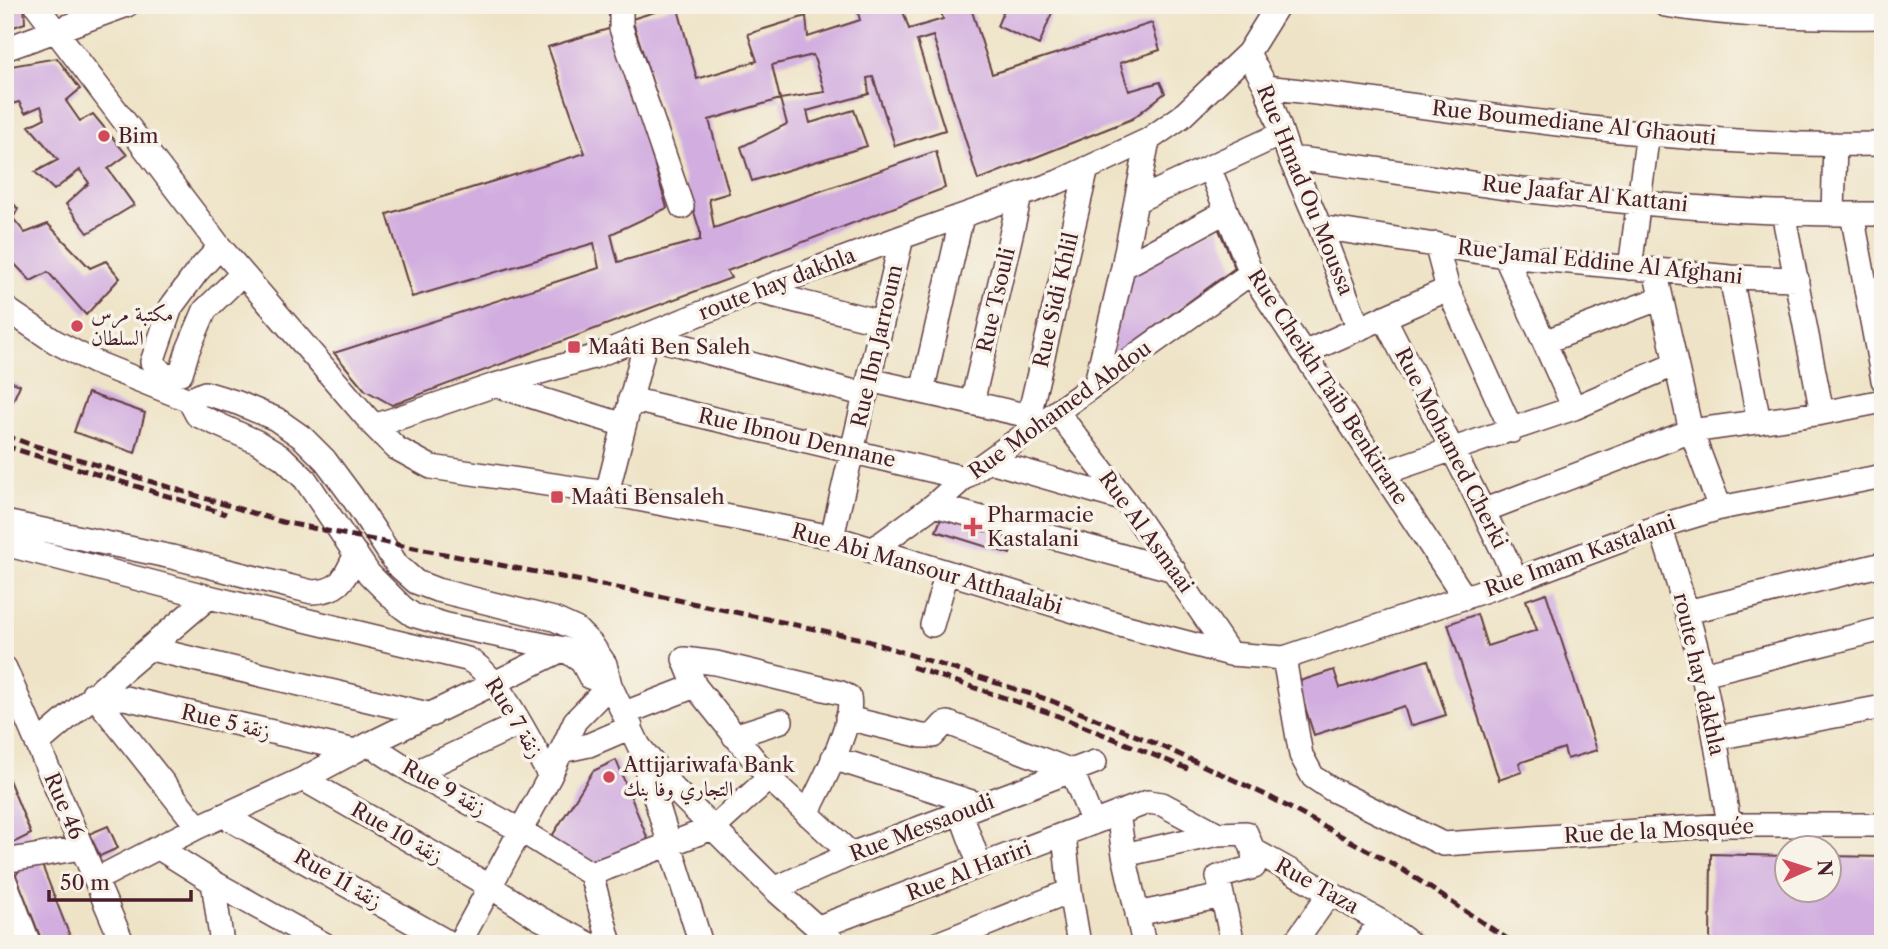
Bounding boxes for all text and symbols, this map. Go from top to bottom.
street label: Rue Hmad Ou Moussa [1252,81,1359,299]
street label: Rue Boumediane Al Ghaouti [1431,95,1717,150]
place label: Bim [118,123,159,148]
marker: Bim [96,128,112,144]
street label: Rue Jaafar Al Kattani [1481,170,1689,217]
street label: Rue Sidi Khlil [1028,230,1083,370]
street label: Rue Jamal Eddine Al Afghani [1456,234,1744,289]
street label: route hay dakhla [695,242,860,325]
street label: Rue Tsouli [971,245,1020,355]
street label: Rue Ibn Jarroum [846,262,907,430]
street label: Rue Cheikh Taib Benkirane [1243,264,1414,509]
place label: مكتبة مرس السلطان [91,301,173,350]
marker: مكتبة مرس السلطان [69,318,85,334]
place label: Maâti Ben Saleh [588,334,750,359]
street label: Rue Mohamed Abdou [964,335,1156,484]
marker: Maâti Ben Saleh [566,339,582,355]
street label: Rue Mohamed Cherki [1390,343,1513,552]
street label: Rue Ibnou Dennane [696,403,898,472]
street label: Rue Al Asmaai [1094,466,1199,597]
place label: Maâti Bensaleh [571,484,725,509]
marker: Maâti Bensaleh [549,489,565,505]
place label: Pharmacie Kastalani [987,502,1094,551]
street label: Rue Imam Kastalani [1481,509,1679,602]
street label: Rue Abi Mansour Atthaalabi [789,518,1065,619]
marker: Pharmacie Kastalani [965,519,981,535]
street label: route hay dakhla [1669,590,1731,758]
street label: Rue 7 زنقة [480,673,549,762]
street label: Rue 5 زنقة [179,699,273,744]
place label: Attijariwafa Bank التجاري وفا بنك [622,752,795,805]
street label: Rue 9 زنقة [398,754,490,821]
street label: Rue 46 [39,769,90,843]
marker: Attijariwafa Bank التجاري وفا بنك [601,769,617,785]
street label: Rue Messaoudi [846,789,997,867]
street label: Rue 10 زنقة [347,796,448,869]
street label: Rue de la Mosquée [1563,813,1755,848]
north arrow [1772,834,1842,904]
street label: Rue Al Hariri [903,835,1035,906]
street label: Rue 11 زنقة [290,843,387,914]
street label: Rue Taza [1271,852,1364,919]
scale bar [49,858,191,902]
text: N [1813,859,1836,877]
text: 50 m [60,870,110,895]

